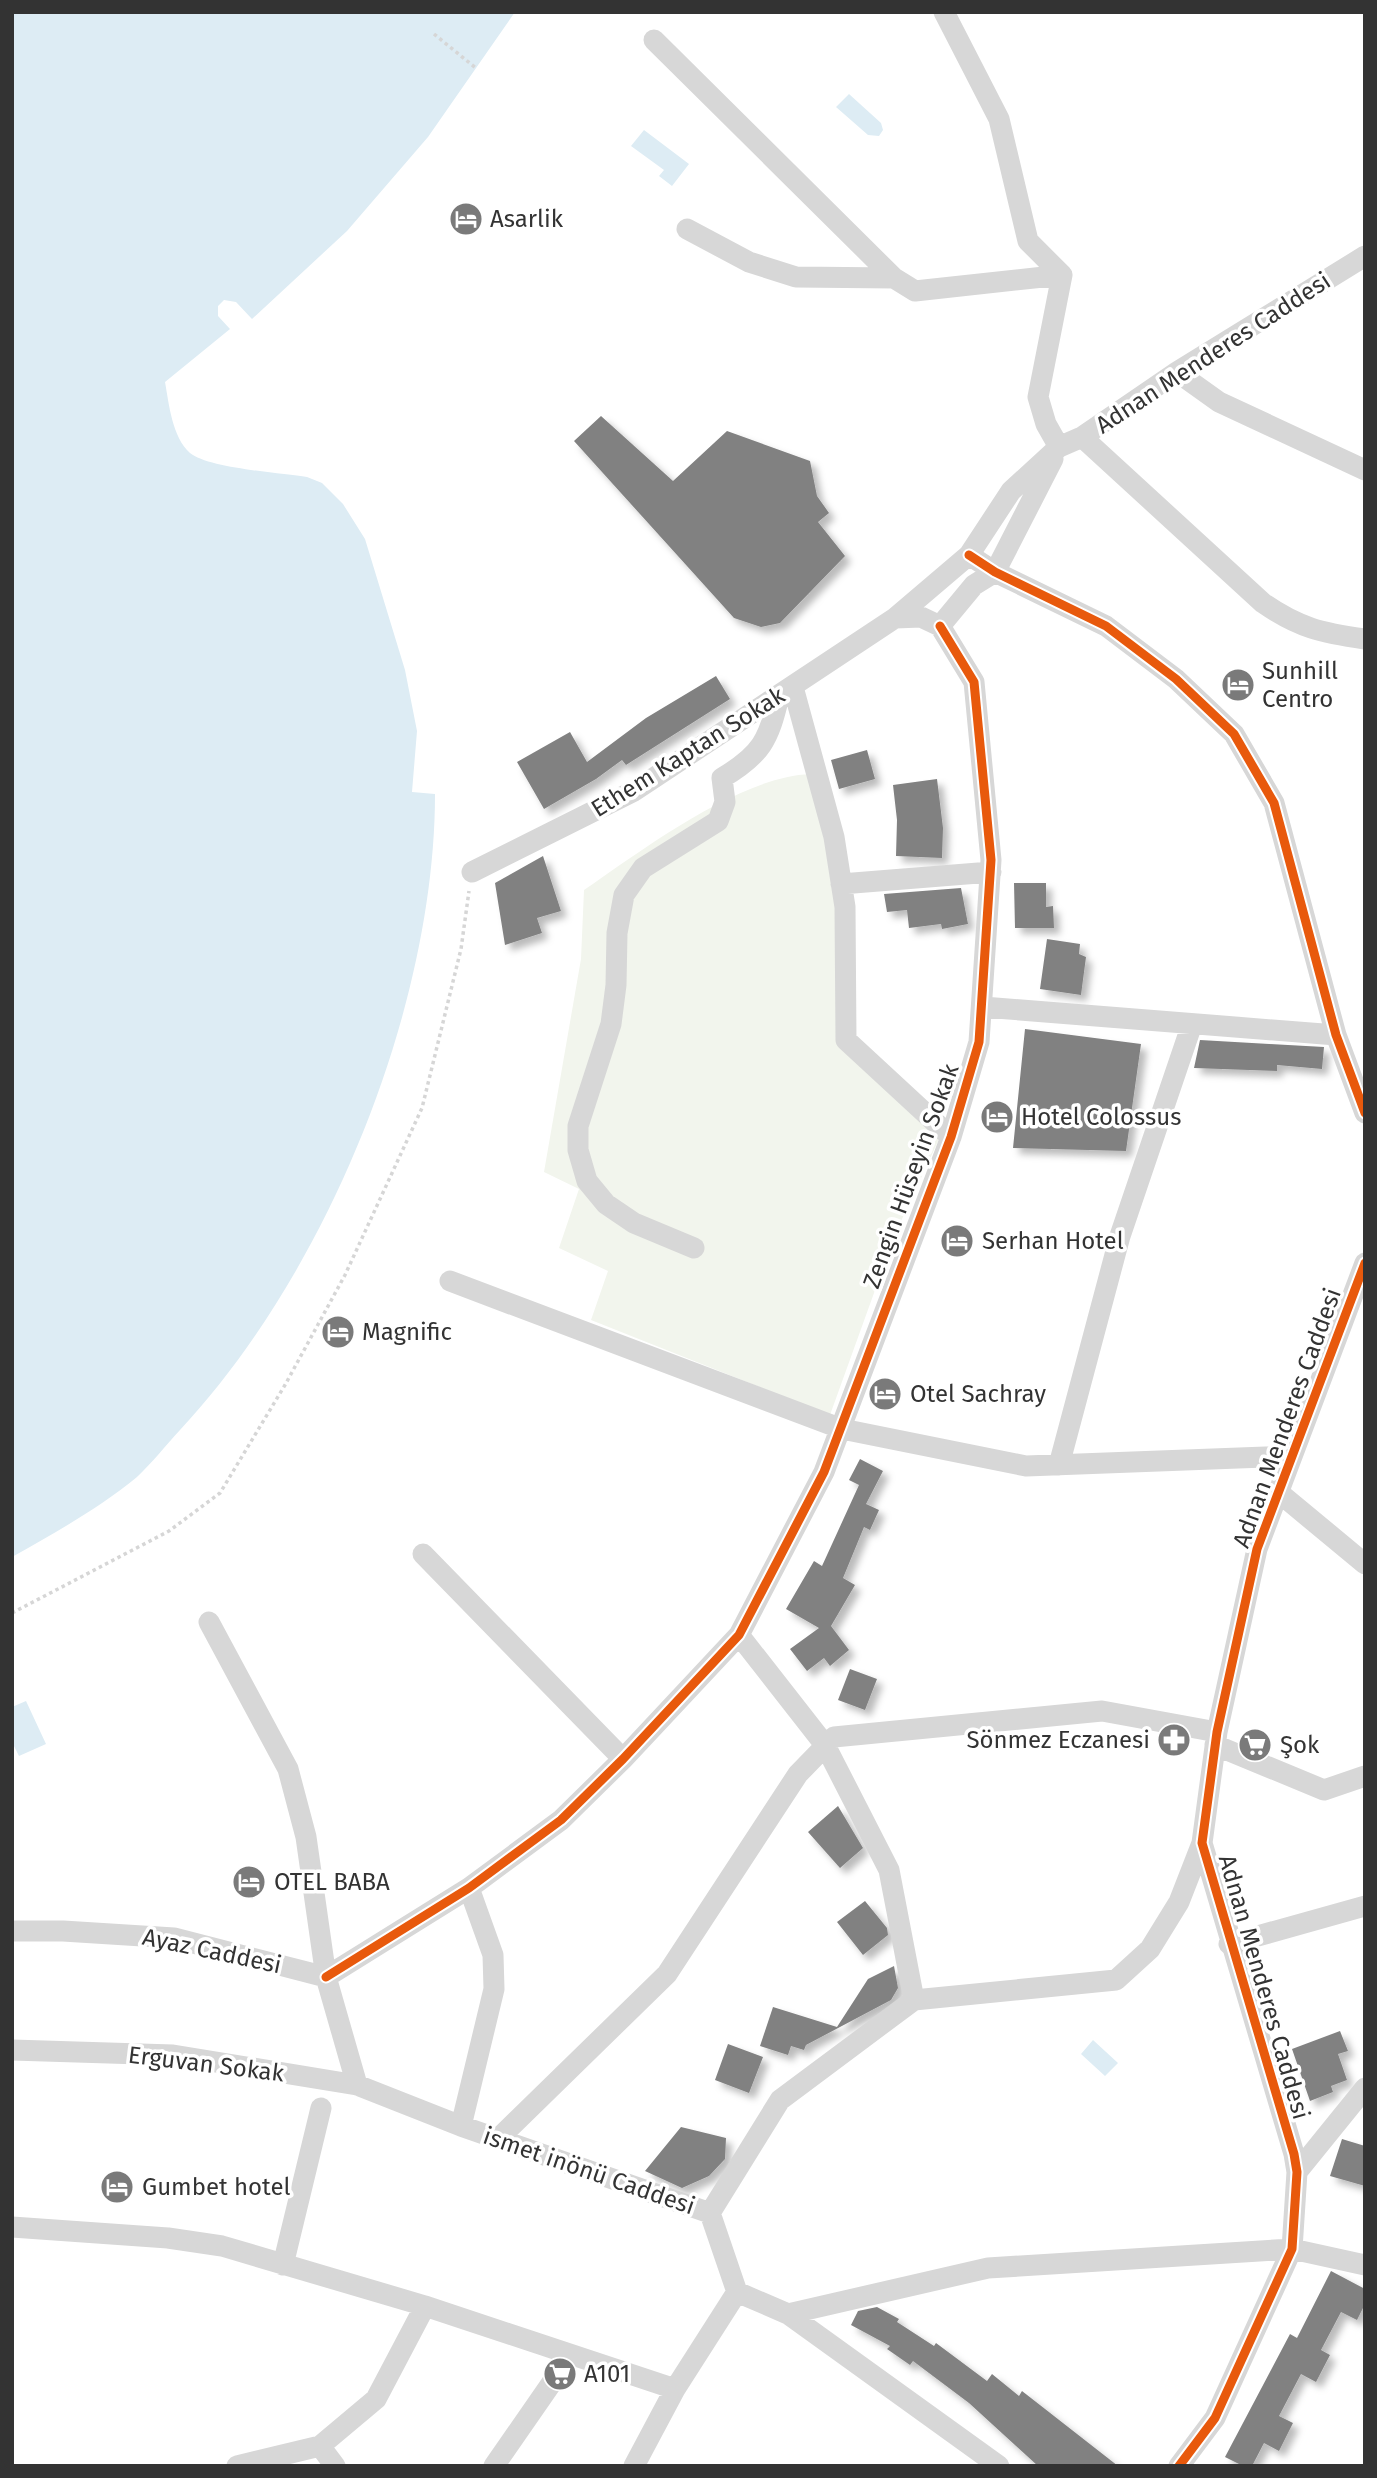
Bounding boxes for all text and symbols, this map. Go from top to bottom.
hotel icon: Asarlik [447,200,485,238]
place label: Asarlik [490,205,564,233]
street label: Adnan Menderes Caddesi [1090,267,1336,439]
place label: Sunhill Centro [1262,657,1338,713]
hotel icon: Sunhill Centro [1219,666,1257,704]
street label: Ethem Kaptan Sokak [586,681,791,823]
street label: Zengin Hüseyin Sokak [857,1059,965,1292]
hotel icon: Hotel Colossus [978,1098,1016,1136]
place label: Hotel Colossus [1021,1103,1181,1131]
hotel icon: Serhan Hotel [938,1222,976,1260]
place label: Serhan Hotel [982,1227,1124,1255]
street label: Adnan Menderes Caddesi [1227,1284,1347,1552]
hotel icon: Magnific [319,1313,357,1351]
place label: Magnific [362,1318,452,1346]
hotel icon: Otel Sachray [866,1375,904,1413]
place label: Otel Sachray [910,1380,1046,1408]
pharmacy icon: Sönmez Eczanesi [1155,1721,1193,1759]
place label: Sönmez Eczanesi [966,1726,1150,1754]
supermarket icon: Şok [1236,1726,1274,1764]
place label: Şok [1280,1731,1320,1759]
street label: Adnan Menderes Caddesi [1213,1851,1315,2123]
hotel icon: OTEL BABA [230,1863,268,1901]
place label: OTEL BABA [274,1868,390,1896]
street label: Ayaz Caddesi [140,1923,284,1979]
street label: Erguvan Sokak [126,2041,286,2088]
street label: ismet inönü Caddesi [480,2122,698,2220]
hotel icon: Gumbet hotel [98,2168,136,2206]
place label: Gumbet hotel [142,2173,291,2201]
supermarket icon: A101 [541,2355,579,2393]
place label: A101 [584,2360,630,2388]

